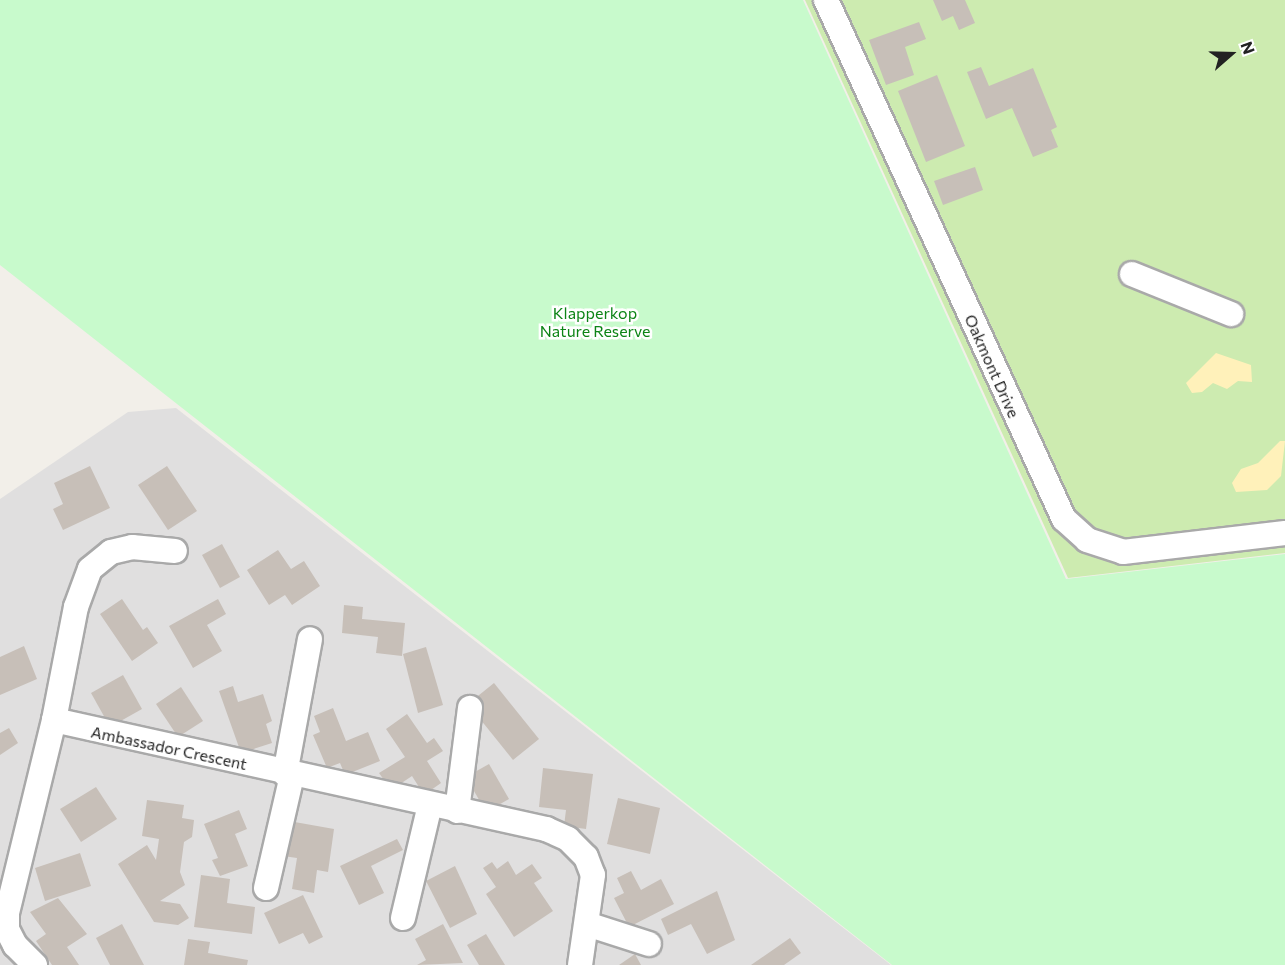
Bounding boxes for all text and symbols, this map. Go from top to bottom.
north arrow [1201,24,1261,84]
text: N [1237,39,1259,57]
park label: Klapperkop Nature Reserve [540,303,650,341]
street label: Oakmont Drive [961,311,1023,421]
street label: Ambassador Crescent [89,722,249,774]

